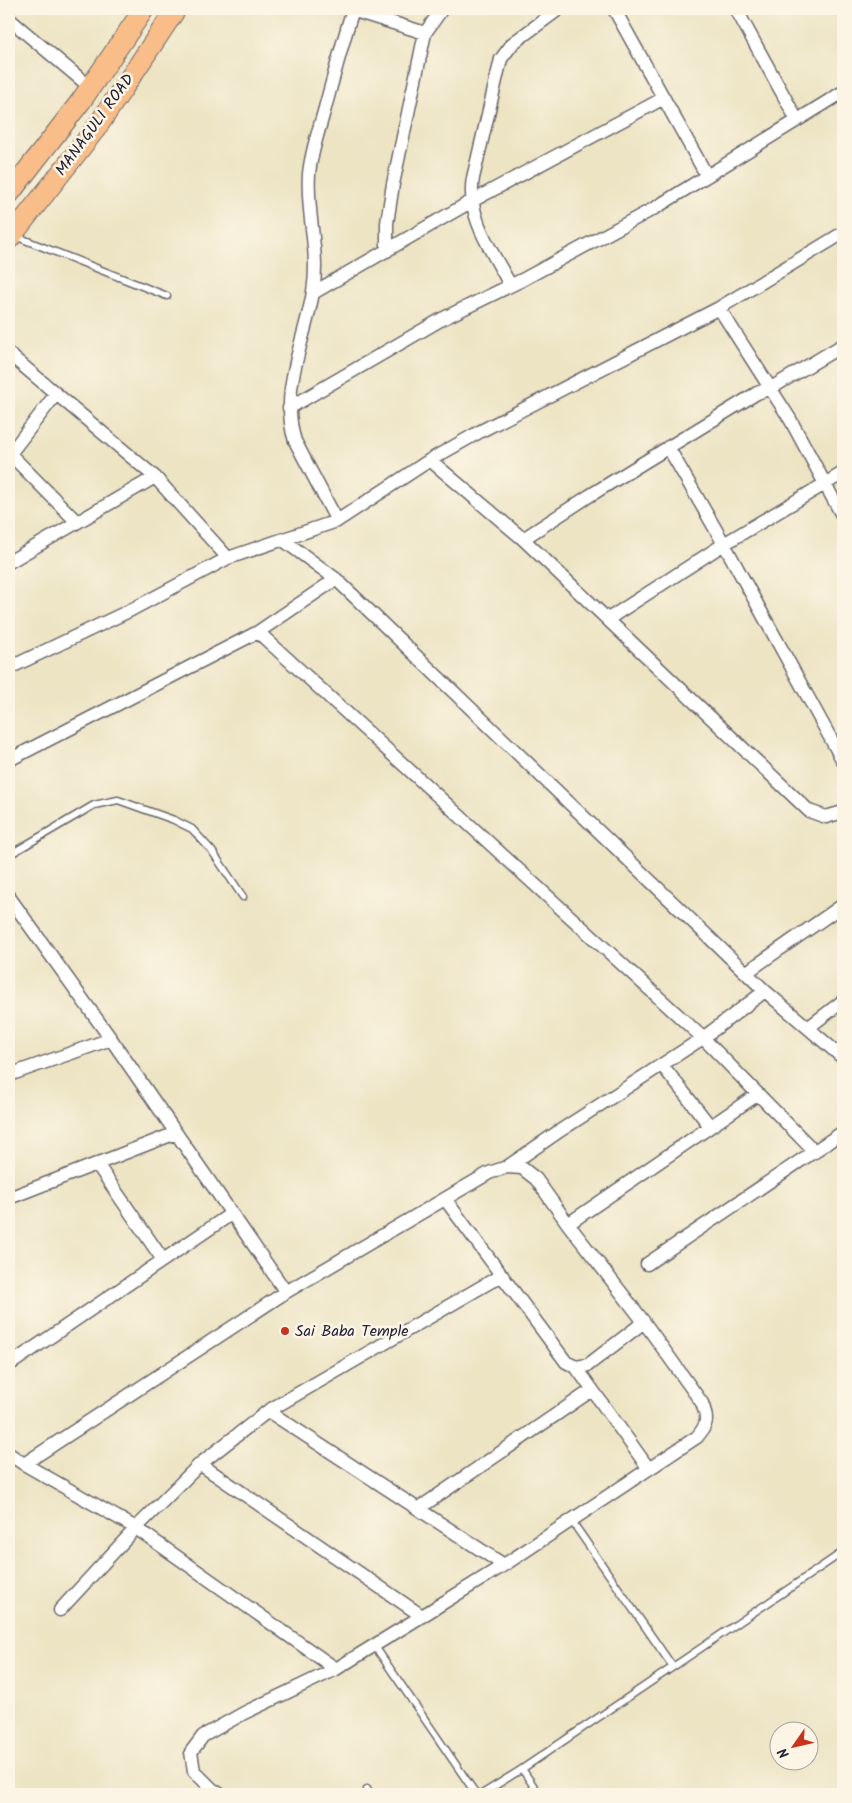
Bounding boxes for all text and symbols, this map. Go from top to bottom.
street label: MANAGULI ROAD [49,68,141,182]
place label: Sai Baba Temple [295,1319,409,1344]
marker: Sai Baba Temple [279,1325,291,1337]
north arrow [770,1720,820,1770]
text: N [772,1743,796,1763]

